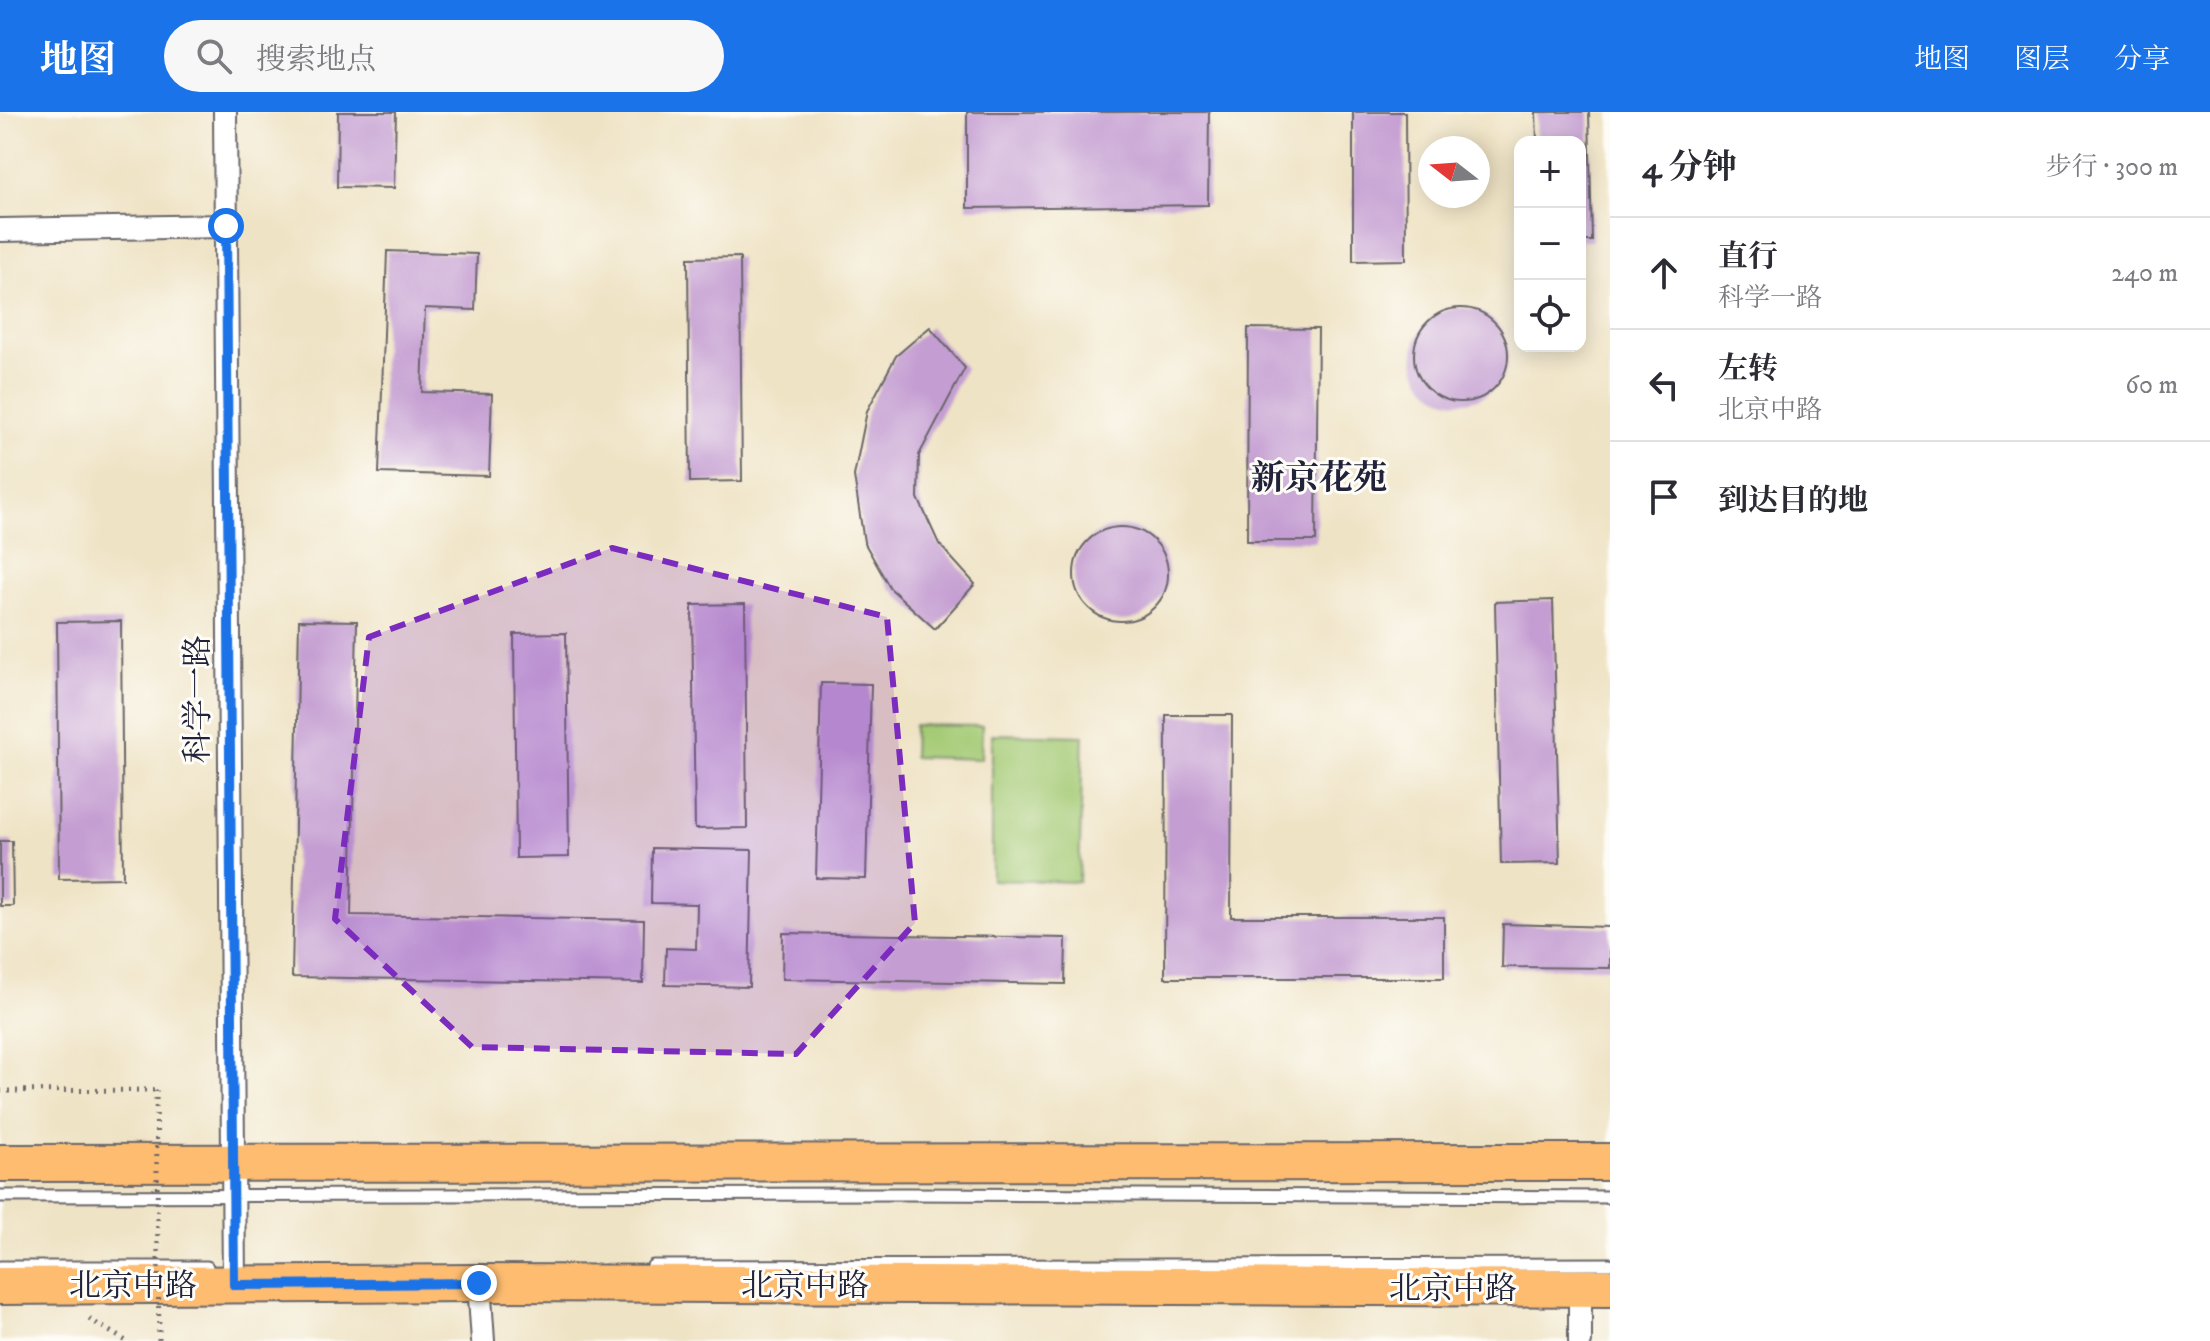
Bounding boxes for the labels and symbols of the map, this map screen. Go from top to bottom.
north arrow [1418,136,1490,208]
route start [208,208,244,244]
district label: 新京花苑 [1251,458,1387,500]
street label: 科学一路 [179,635,219,763]
route end [461,1265,497,1301]
street label: 北京中路 [69,1267,197,1307]
street label: 北京中路 [741,1267,869,1307]
street label: 北京中路 [1389,1270,1517,1310]

